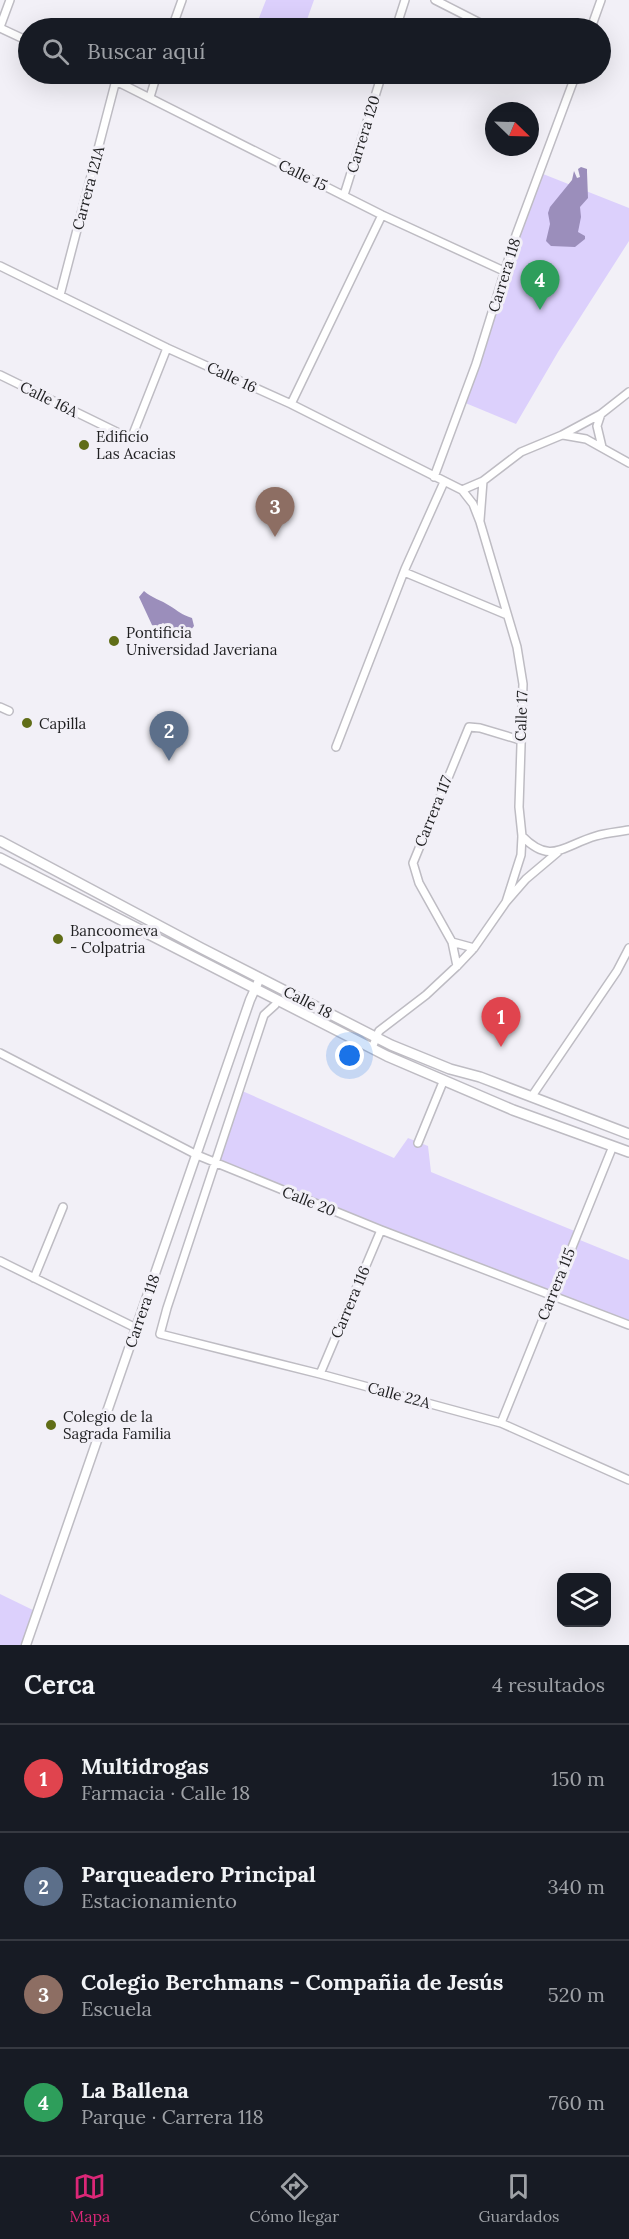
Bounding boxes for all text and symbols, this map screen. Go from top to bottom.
search box [18,18,611,84]
icon: search [39,35,72,68]
text: Buscar aquí [87,37,205,65]
street label: Carrera 120 [342,93,384,175]
north arrow [485,102,539,156]
street label: Carrera 121A [68,143,108,232]
street label: Calle 15 [275,155,331,195]
street label: Carrera 118 [484,236,524,314]
pin: 4 [520,260,560,310]
street label: Calle 16 [204,357,260,397]
street label: Calle 16A [17,377,82,421]
place label: Edificio Las Acacias [96,427,176,463]
marker: Edificio Las Acacias [77,438,91,452]
pin: 3 [256,488,294,537]
place label: Pontificia Universidad Javeriana [126,623,278,659]
marker: Pontificia Universidad Javeriana [107,634,121,648]
street label: Calle 17 [511,690,531,742]
pin: 2 [150,712,188,761]
place label: Capilla [39,714,87,733]
marker: Capilla [20,716,34,730]
street label: Carrera 117 [410,773,456,849]
place label: Bancoomeva - Colpatria [70,921,159,957]
marker: Bancoomeva - Colpatria [51,932,65,946]
street label: Calle 18 [280,982,336,1022]
pin: 1 [482,998,520,1047]
your location [335,1041,364,1070]
street label: Calle 20 [280,1182,338,1220]
street label: Carrera 115 [533,1245,579,1323]
street label: Carrera 116 [326,1263,374,1341]
street label: Carrera 118 [121,1272,163,1350]
street label: Calle 22A [366,1378,433,1413]
place label: Colegio de la Sagrada Familia [63,1407,172,1443]
marker: Colegio de la Sagrada Familia [44,1418,58,1432]
map controls [557,1573,611,1627]
button: layers [557,1573,611,1627]
text: Cerca [24,1668,95,1701]
text: 4 resultados [492,1672,605,1697]
text: Multidrogas [81,1752,209,1780]
text: 1 [39,1766,48,1791]
text: 150 m [551,1766,605,1791]
text: Farmacia · Calle 18 [81,1780,250,1805]
text: Parqueadero Principal [81,1860,316,1888]
text: 2 [38,1874,49,1899]
text: 340 m [547,1874,605,1899]
text: Estacionamiento [81,1888,237,1913]
text: Colegio Berchmans - Compañia de Jesús [81,1968,503,1996]
text: 3 [38,1982,49,2007]
text: 520 m [548,1982,605,2007]
text: Escuela [81,1996,152,2021]
text: La Ballena [81,2076,189,2104]
text: 4 [38,2090,49,2115]
text: 760 m [549,2090,605,2115]
text: Parque · Carrera 118 [81,2104,264,2129]
tab: Mapa [70,2170,110,2226]
tab: Cómo llegar [249,2170,339,2226]
tab: Guardados [478,2170,559,2226]

